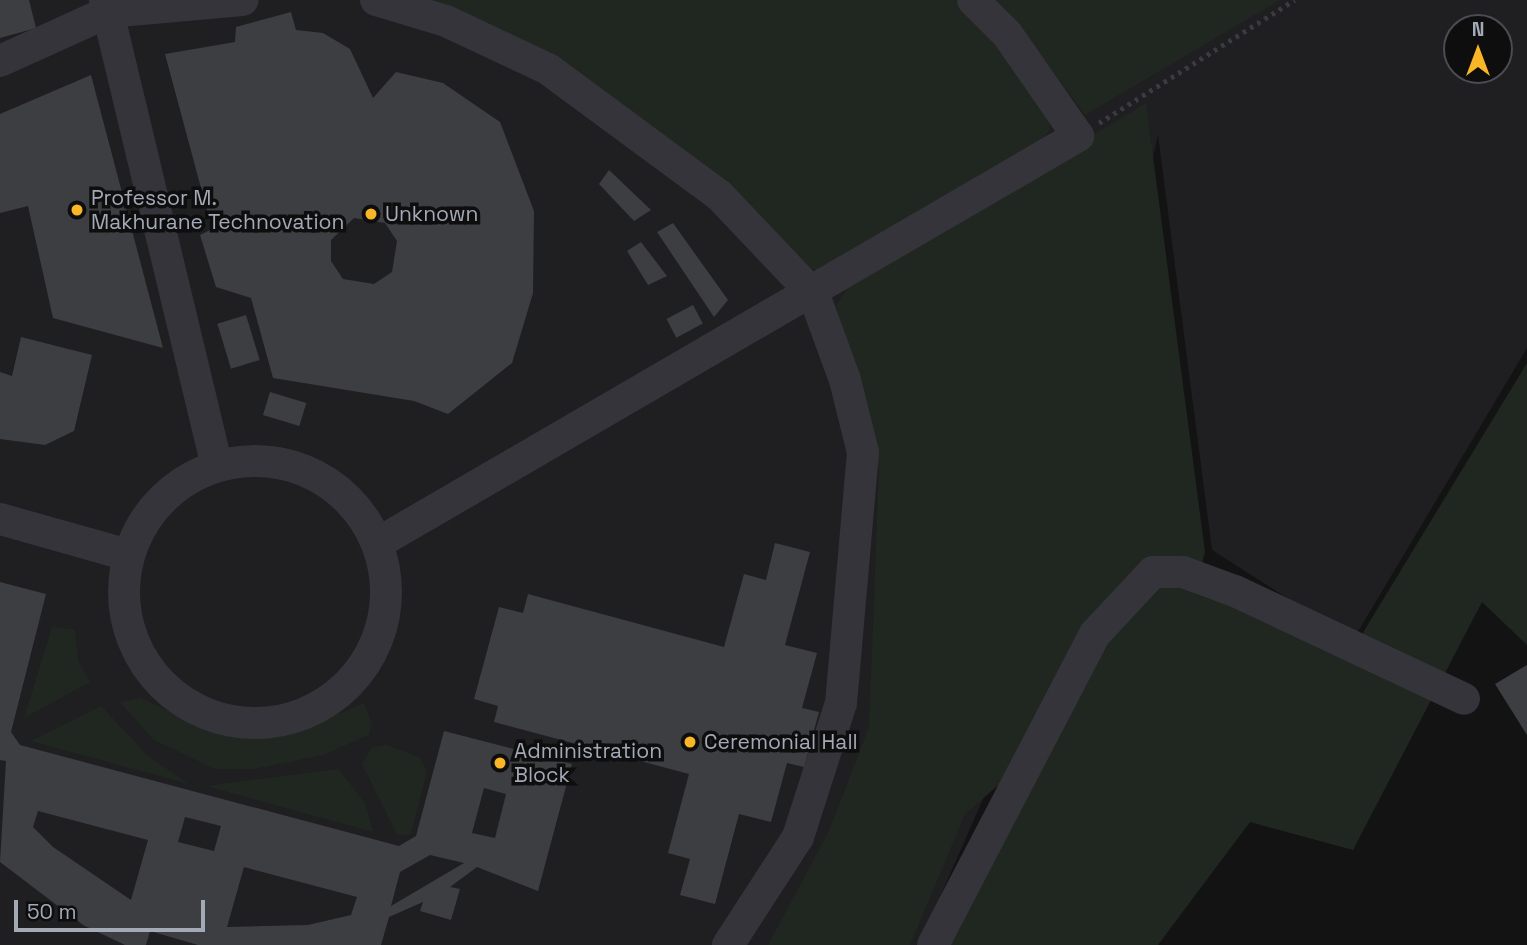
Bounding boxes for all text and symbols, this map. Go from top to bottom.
north arrow [1443,14,1513,84]
text: N [1472,17,1484,42]
place label: Professor M. Makhurane Technovation [91,185,345,235]
place label: Unknown [385,201,478,227]
marker: Professor M. Makhurane Technovation [69,202,85,218]
marker: Unknown [363,206,379,222]
place label: Ceremonial Hall [704,729,858,755]
marker: Ceremonial Hall [682,734,698,750]
place label: Administration Block [514,738,662,788]
marker: Administration Block [492,755,508,771]
scale bar [18,886,208,930]
text: 50 m [27,898,77,925]

